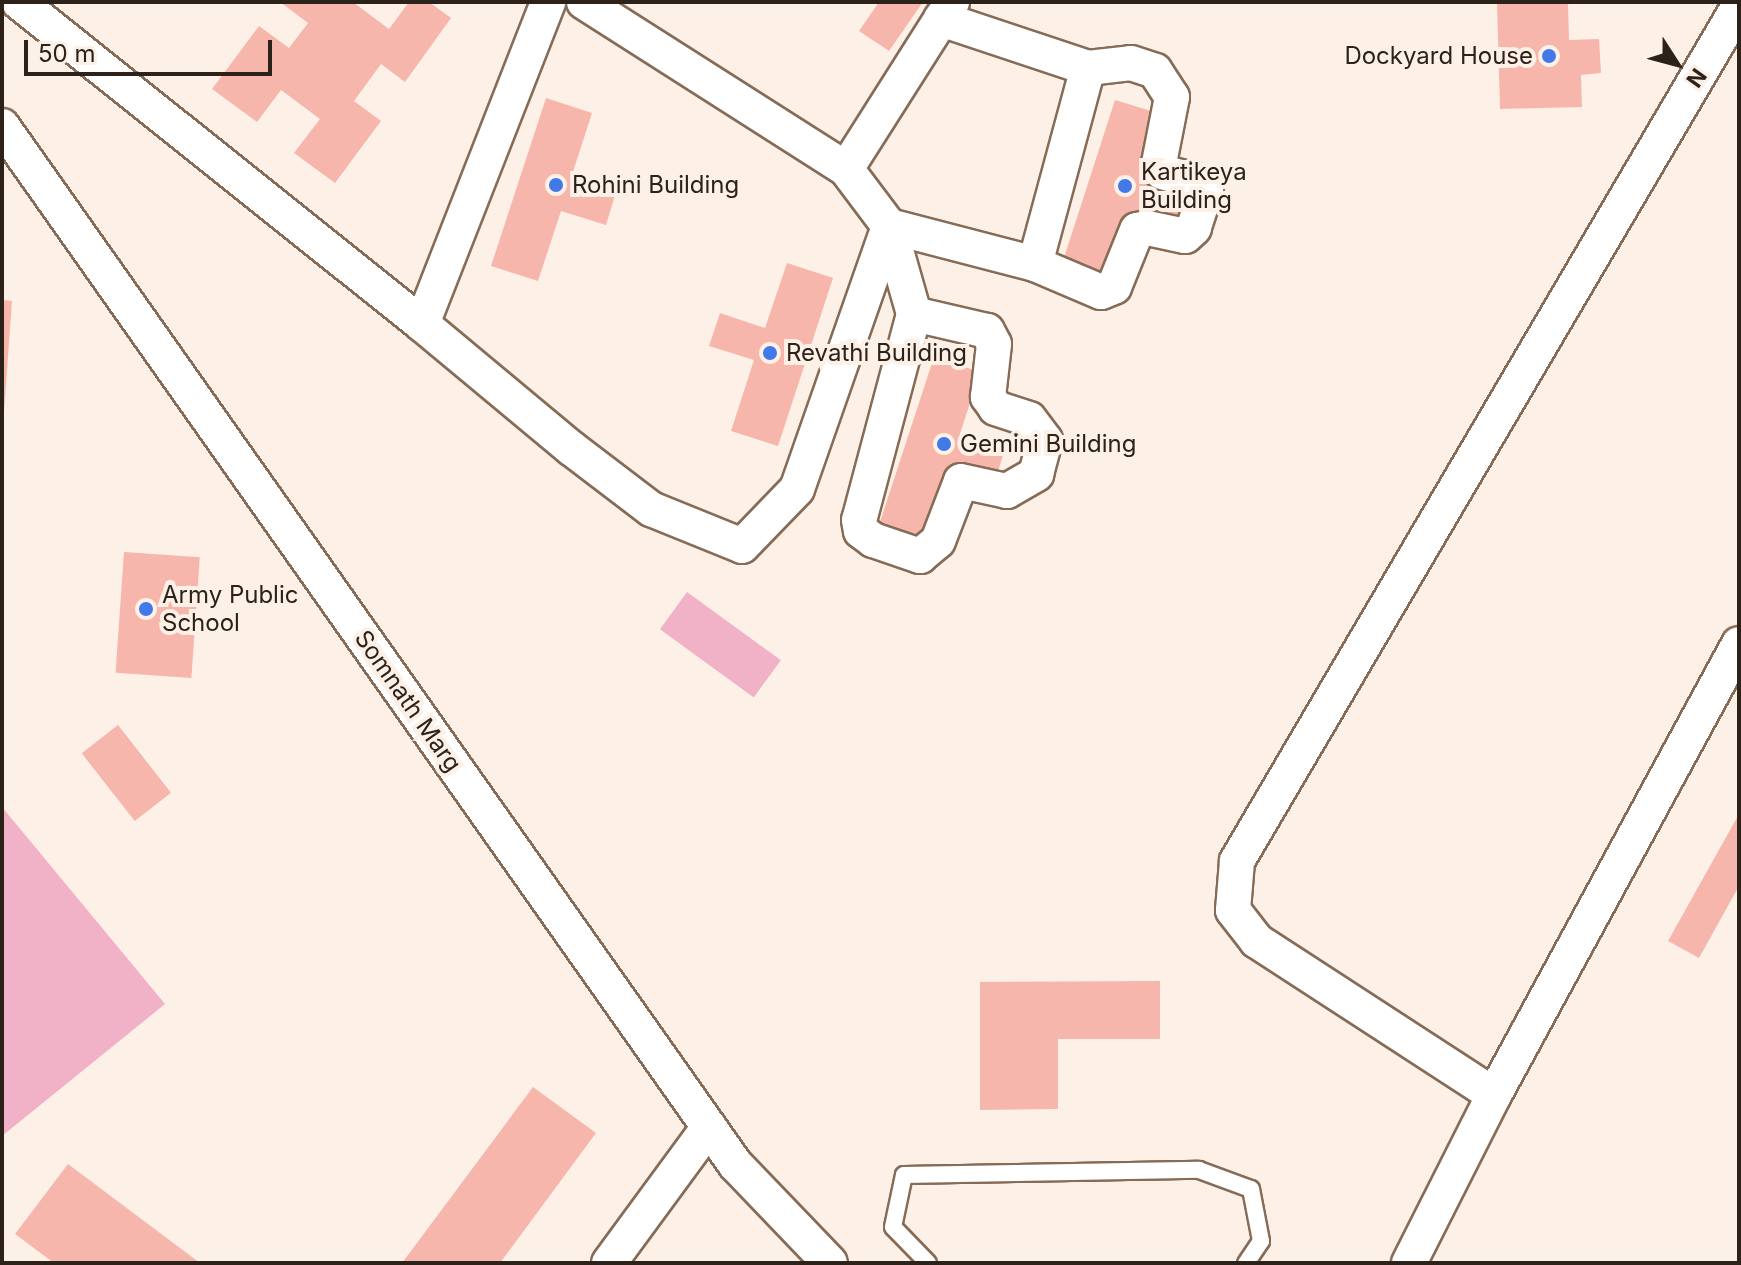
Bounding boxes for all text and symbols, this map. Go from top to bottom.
scale bar [28,24,276,74]
north arrow [1637,24,1717,104]
text: 50 m [38,39,96,68]
place label: Dockyard House [1344,42,1533,70]
marker: Dockyard House [1540,47,1558,65]
text: N [1681,64,1712,93]
place label: Kartikeya Building [1141,158,1247,214]
place label: Rohini Building [572,171,739,199]
marker: Rohini Building [547,176,565,194]
marker: Kartikeya Building [1116,177,1134,195]
place label: Revathi Building [786,339,967,367]
marker: Revathi Building [761,344,779,362]
place label: Gemini Building [960,430,1136,458]
marker: Gemini Building [935,435,953,453]
place label: Army Public School [162,581,298,637]
marker: Army Public School [137,600,155,618]
street label: Somnath Marg [349,625,467,777]

